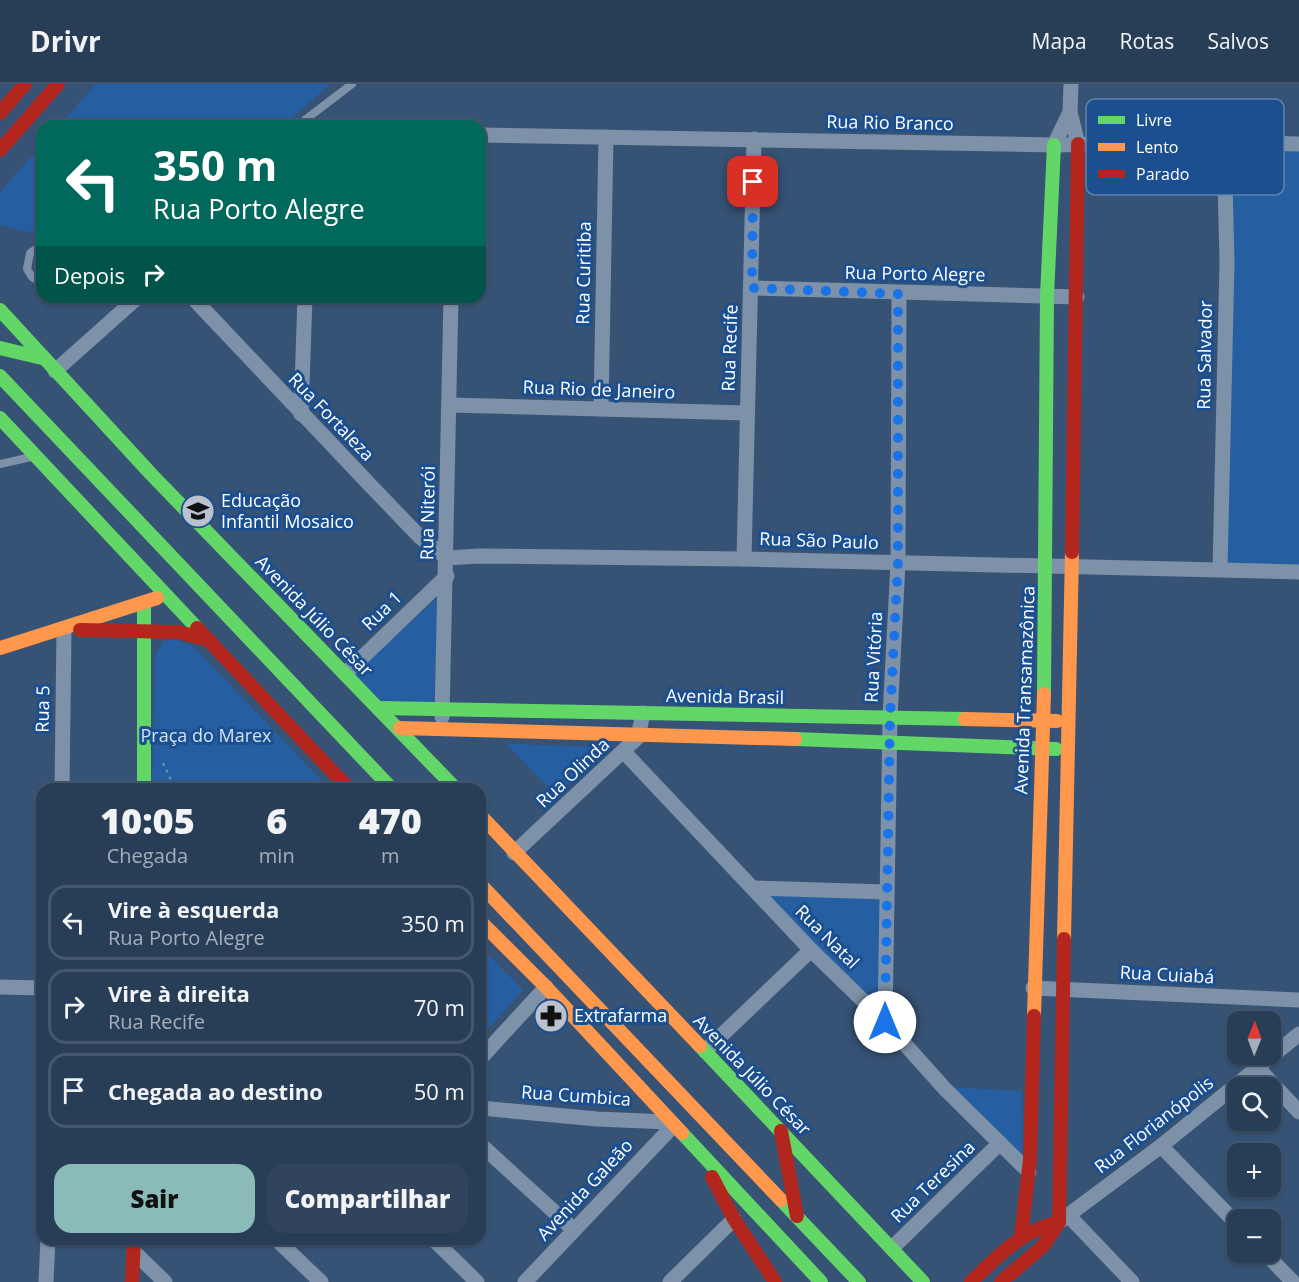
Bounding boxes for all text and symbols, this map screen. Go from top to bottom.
text: Drivr [30,22,101,60]
text: Mapa [1032,27,1087,55]
text: Rotas [1120,27,1174,55]
text: Salvos [1207,27,1269,55]
legend [1086,99,1284,195]
street label: Rua Rio Branco [826,109,954,135]
text: Livre [1136,109,1172,131]
text: 350 m [153,136,277,193]
text: Lento [1136,136,1178,158]
icon: left [54,144,132,222]
pin [727,156,778,207]
text: Parado [1136,163,1189,185]
icon: arrive [736,165,769,198]
text: Rua Porto Alegre [153,190,365,227]
street label: Rua Curitiba [570,221,596,325]
icon: right [137,258,170,291]
text: Depois [54,260,125,290]
street label: Rua Porto Alegre [844,260,986,286]
street label: Rua Salvador [1191,299,1217,410]
street label: Rua Recife [715,304,743,392]
street label: Rua Fortaleza [284,367,380,466]
street label: Rua Rio de Janeiro [522,374,676,404]
street label: Rua Niterói [414,466,440,560]
place label: Educação Infantil Mosaico [221,488,354,533]
school or university icon: Educação Infantil Mosaico [180,493,216,529]
street label: Rua São Paulo [759,526,879,554]
street label: Avenida Júlio César [251,550,379,682]
street label: Rua 1 [356,585,407,635]
street label: Avenida Transamazônica [1008,585,1040,795]
street label: Rua Vitória [859,611,887,703]
street label: Avenida Brasil [666,683,784,709]
street label: Rua 5 [30,685,54,733]
park label: Praça do Marex [140,723,272,747]
street label: Rua Olinda [531,732,614,812]
text: 10:05 [100,796,195,845]
text: 6 [266,796,287,845]
text: 470 [359,796,422,845]
text: Chegada [107,842,188,869]
text: min [259,842,295,869]
text: m [381,842,400,869]
text: Vire à esquerda [108,894,279,924]
street label: Rua Natal [790,899,865,974]
icon: left [57,906,90,939]
text: 350 m [401,908,465,938]
text: Rua Porto Alegre [108,924,265,951]
street label: Rua Cuiabá [1119,960,1215,988]
text: Vire à direita [108,978,250,1008]
icon: right [57,990,90,1023]
position arrow [853,990,917,1054]
text: 70 m [414,992,465,1022]
pharmacy icon: Extrafarma [533,998,569,1034]
place label: Extrafarma [574,1003,667,1027]
text: Rua Recife [108,1008,205,1035]
street label: Avenida Júlio César [689,1009,817,1141]
north arrow [1227,1011,1281,1065]
map controls [1227,1011,1281,1263]
street label: Rua Florianópolis [1089,1070,1218,1178]
icon: arrive [57,1074,90,1107]
text: Chegada ao destino [108,1076,323,1106]
text: 50 m [414,1076,465,1106]
button: search [1227,1077,1281,1131]
street label: Rua Cumbica [520,1079,632,1111]
street label: Avenida Galeão [531,1133,637,1245]
street label: Rua Teresina [885,1135,980,1228]
button: + [1227,1143,1281,1197]
button: Sair [54,1164,255,1233]
button: Compartilhar [267,1164,468,1233]
button: − [1227,1209,1281,1263]

